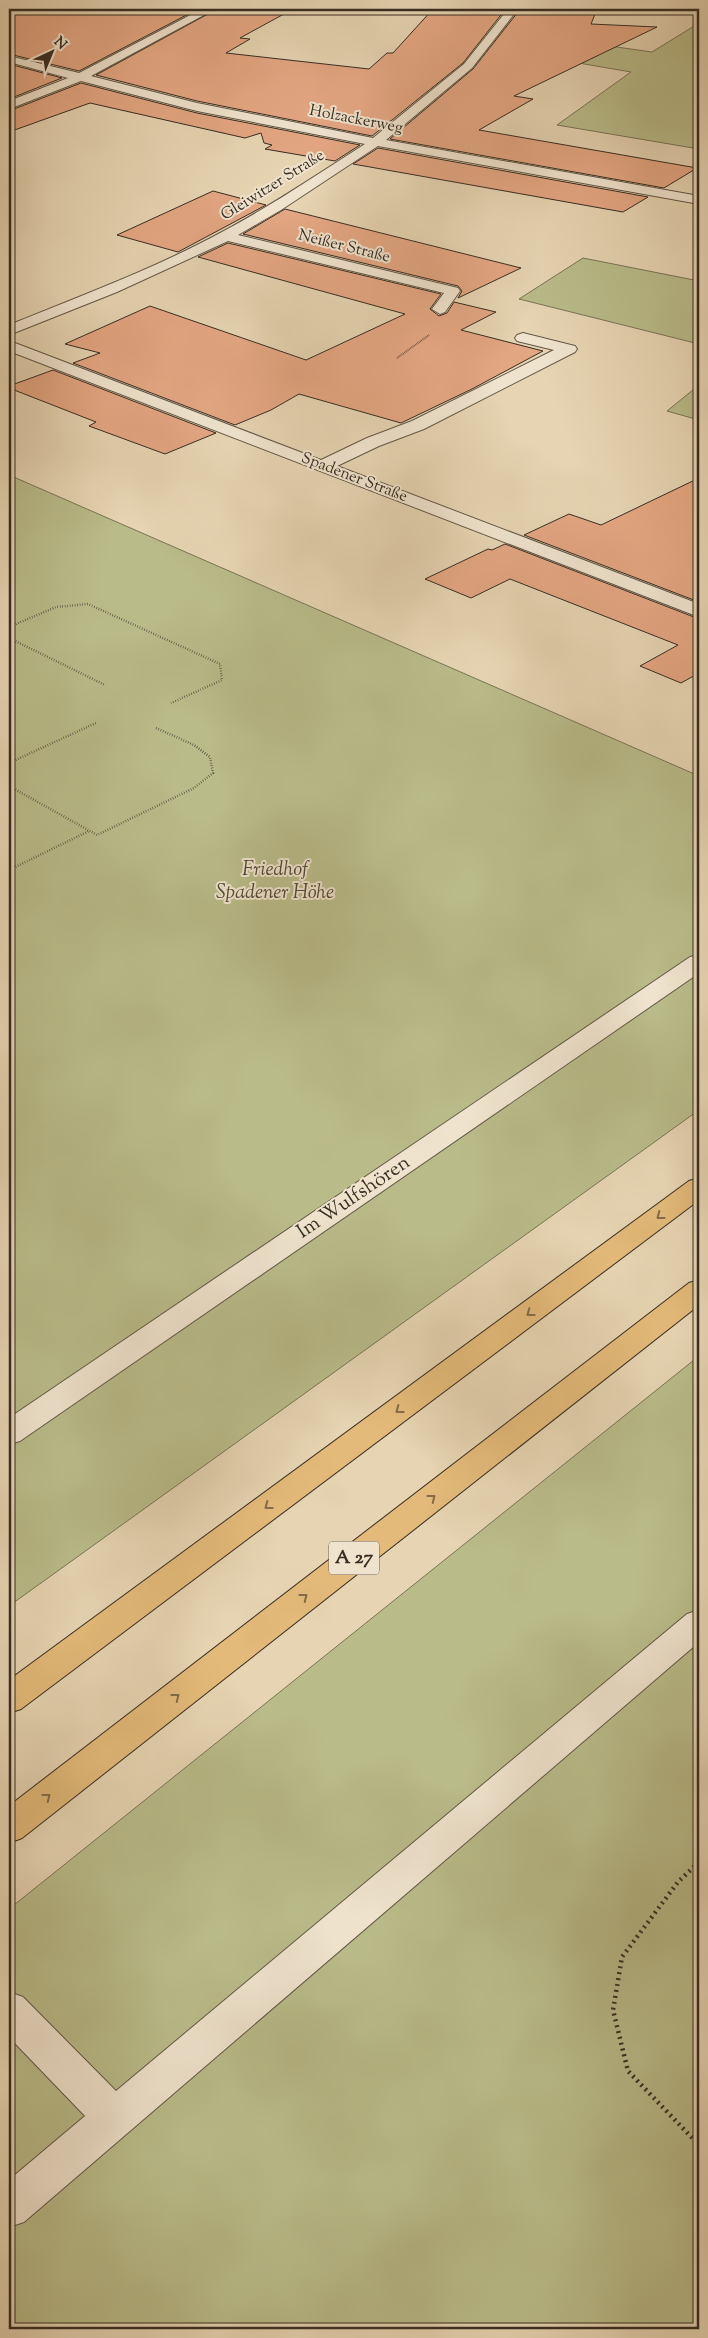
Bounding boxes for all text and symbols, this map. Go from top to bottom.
north arrow [28,28,78,78]
text: N [49,33,71,55]
street label: Holzackerweg [307,100,405,140]
street label: Gleiwitzer Straße [217,145,329,227]
street label: Neißer Straße [296,224,392,270]
street label: Spadener Straße [297,447,411,509]
park label: Friedhof Spadener Höhe [216,856,334,908]
street label: Im Wulfshören [291,1149,417,1247]
one-way arrow [656,1210,666,1219]
one-way arrow [526,1307,536,1316]
one-way arrow [396,1404,405,1412]
one-way arrow [426,1495,435,1503]
one-way arrow [265,1501,274,1509]
road number: A 27 [329,1542,379,1575]
one-way arrow [298,1595,307,1603]
one-way arrow [170,1694,180,1703]
one-way arrow [41,1794,50,1802]

